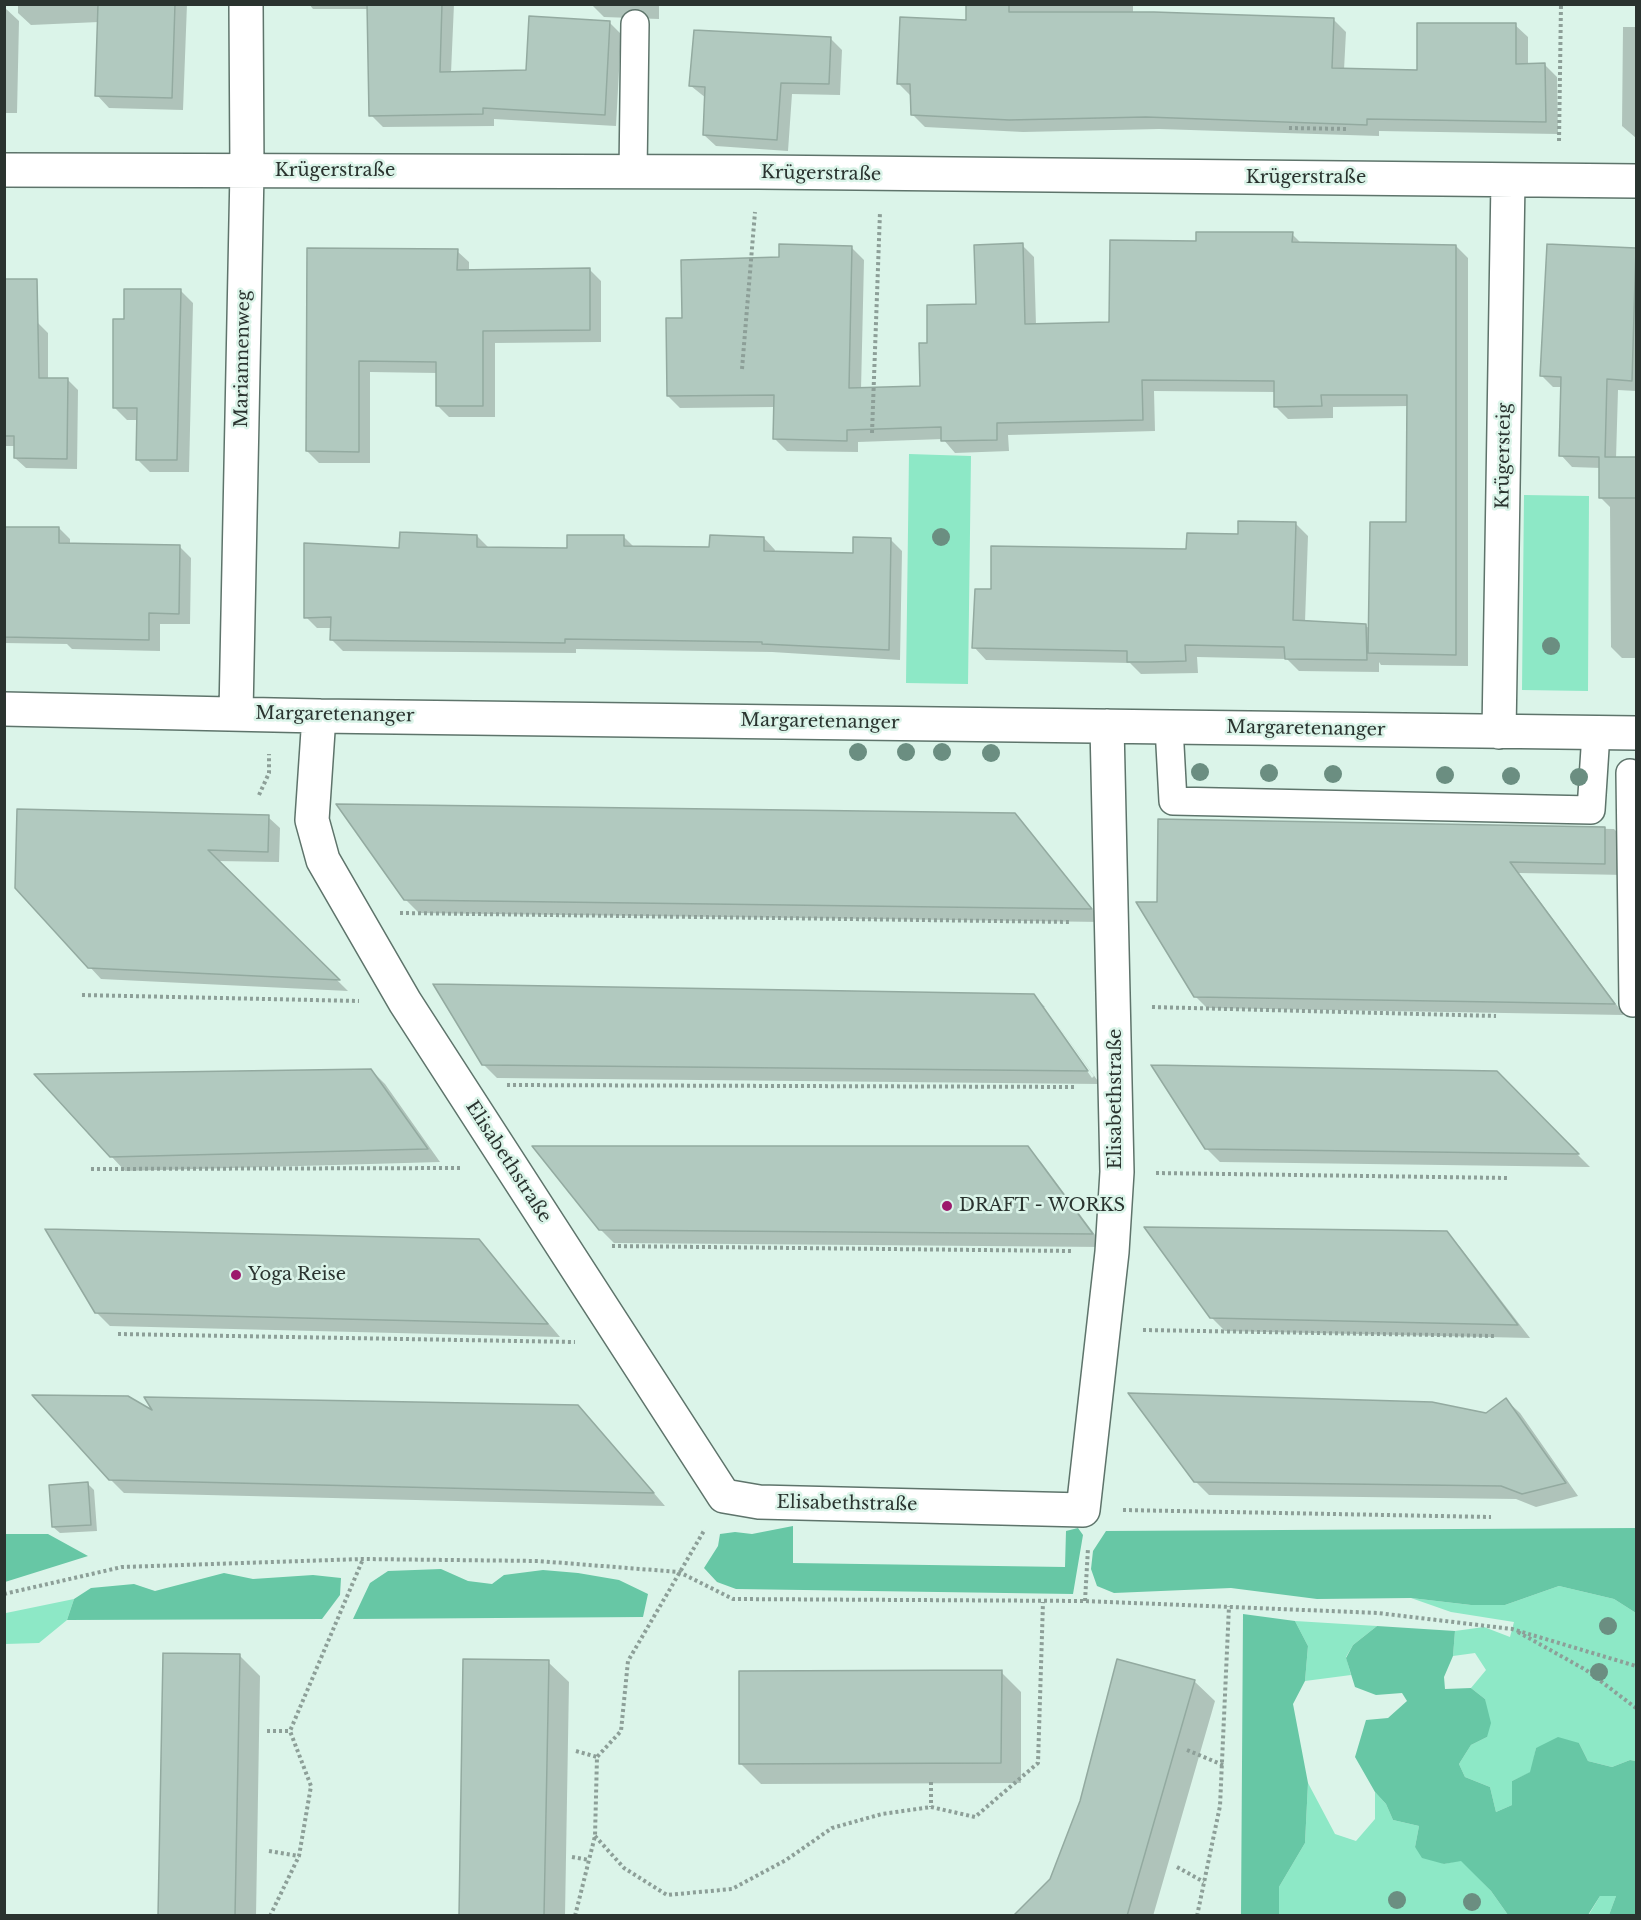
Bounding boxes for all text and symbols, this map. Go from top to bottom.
street label: Krügerstraße [275,160,395,182]
street label: Krügerstraße [761,162,881,186]
street label: Krügerstraße [1246,167,1366,189]
street label: Mariannenweg [231,290,255,428]
street label: Krügersteig [1492,403,1516,509]
street label: Margaretenanger [255,703,415,727]
street label: Margaretenanger [740,710,900,734]
street label: Margaretenanger [1226,717,1386,741]
street label: Elisabethstraße [1105,1029,1127,1169]
street label: Elisabethstraße [461,1097,555,1227]
place label: DRAFT - WORKS [959,1195,1125,1217]
marker: DRAFT - WORKS [940,1199,954,1213]
place label: Yoga Reise [248,1264,346,1286]
marker: Yoga Reise [229,1268,243,1282]
street label: Elisabethstraße [777,1492,917,1516]

